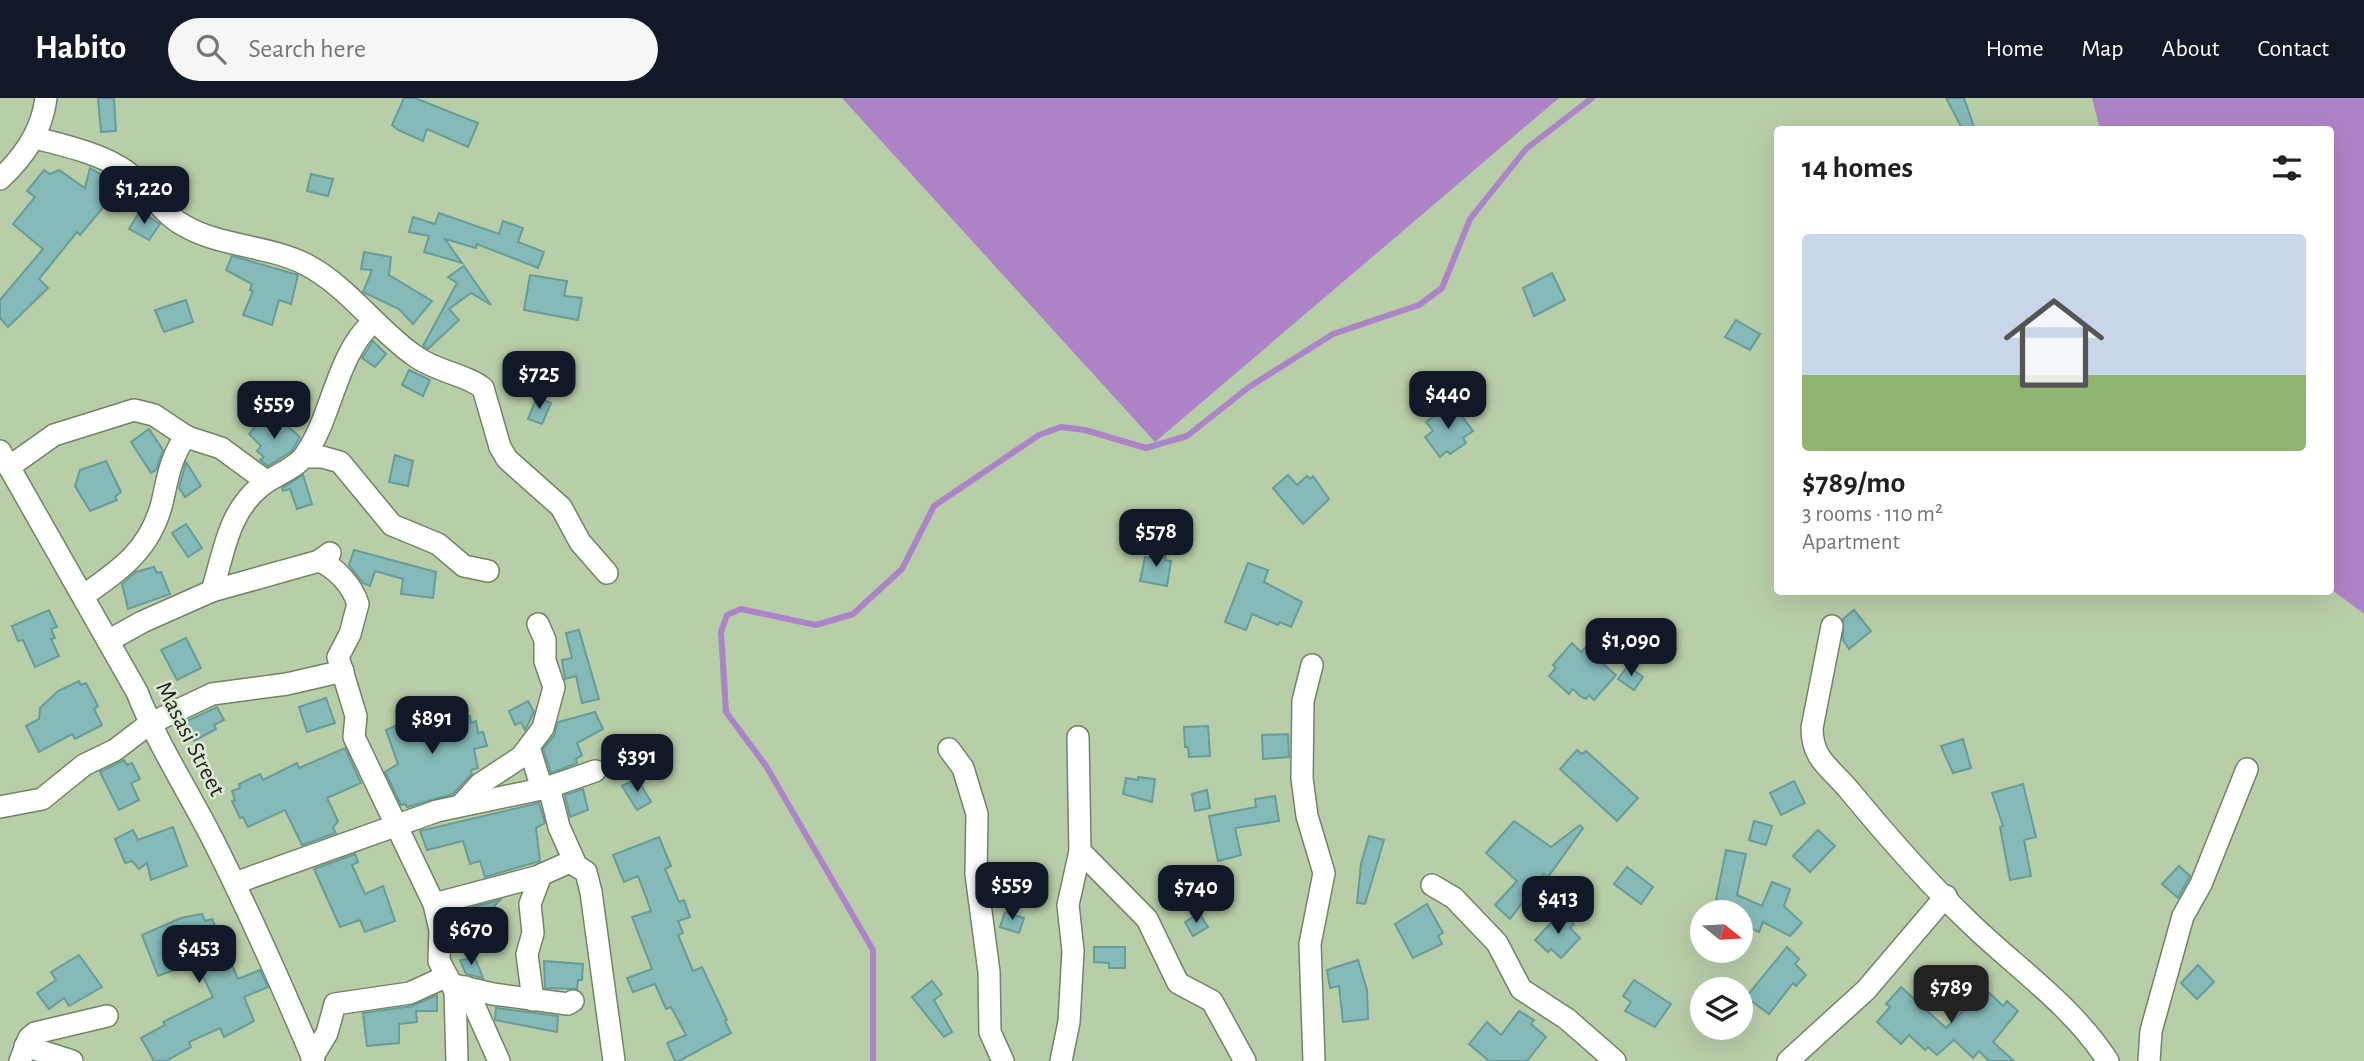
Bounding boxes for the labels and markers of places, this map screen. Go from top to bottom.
pin: $1,220 [87,166,201,226]
pin: $725 [498,352,580,411]
pin: $440 [1407,372,1489,431]
pin: $559 [233,382,315,441]
pin: $578 [1115,510,1197,569]
pin: $1,090 [1574,618,1688,678]
pin: $891 [391,696,473,756]
pin: $391 [596,734,678,794]
pin: $559 [971,862,1053,922]
pin: $740 [1155,866,1237,925]
pin: $413 [1517,876,1599,936]
pin: $670 [430,908,512,967]
pin: $453 [158,926,240,985]
pin: $789 [1910,965,1992,1025]

